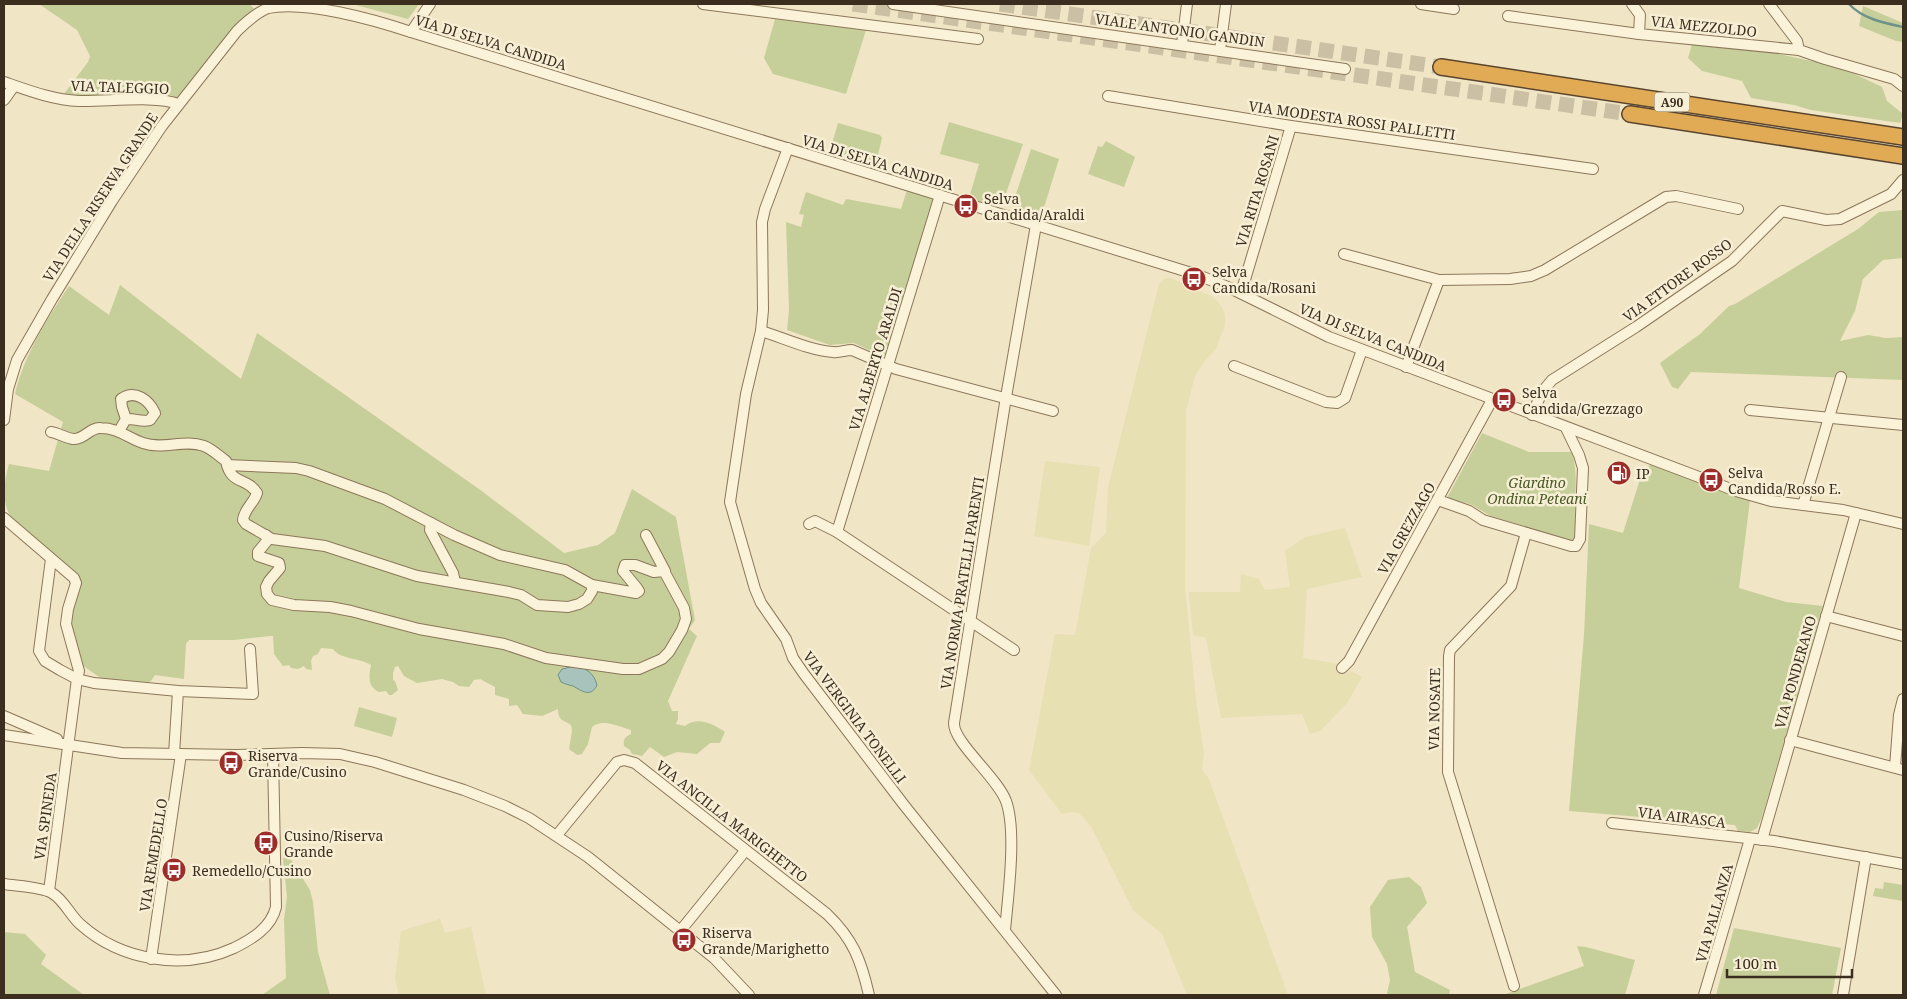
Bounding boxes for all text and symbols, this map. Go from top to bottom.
street label: VIALE ANTONIO GANDIN [1094,9,1266,51]
street label: VIA DI SELVA CANDIDA [413,10,569,74]
street label: VIA MEZZOLDO [1650,11,1758,41]
street label: VIA TALEGGIO [70,76,170,98]
road number: A90 [1654,92,1690,111]
street label: VIA MODESTA ROSSI PALLETTI [1247,96,1457,144]
street label: VIA DELLA RISERVA GRANDE [38,109,162,285]
street label: VIA DI SELVA CANDIDA [800,130,956,194]
street label: VIA RITA ROSANI [1231,133,1283,249]
place label: Selva Candida/Araldi [984,189,1085,224]
bus stop icon: Selva Candida/Araldi [953,193,979,219]
street label: VIA ETTORE ROSSO [1619,234,1735,326]
place label: Selva Candida/Rosani [1212,262,1317,297]
bus stop icon: Selva Candida/Rosani [1181,266,1207,292]
street label: VIA ALBERTO ARALDI [844,285,906,433]
street label: VIA DI SELVA CANDIDA [1296,299,1450,375]
place label: Selva Candida/Grezzago [1522,383,1643,418]
bus stop icon: Selva Candida/Grezzago [1491,387,1517,413]
fuel station icon: IP [1606,460,1632,486]
place label: Selva Candida/Rosso E. [1728,463,1841,498]
place label: IP [1636,464,1650,483]
bus stop icon: Selva Candida/Rosso E. [1698,467,1724,493]
park label: Giardino Ondina Peteani [1487,473,1588,508]
street label: VIA NORMA PRATELLI PARENTI [936,475,988,691]
street label: VIA GREZZAGO [1373,479,1439,577]
street label: VIA PONDERANO [1770,613,1820,731]
street label: VIA VERGINIA TONELLI [799,647,911,787]
street label: VIA NOSATE [1424,667,1444,751]
place label: Riserva Grande/Cusino [248,746,347,781]
bus stop icon: Riserva Grande/Cusino [218,750,244,776]
street label: VIA ANCILLA MARIGHETTO [652,756,812,886]
street label: VIA SPINEDA [29,771,61,861]
street label: VIA REMEDELLO [135,797,171,913]
street label: VIA AIRASCA [1637,802,1727,832]
place label: Cusino/Riserva Grande [284,826,384,861]
bus stop icon: Cusino/Riserva Grande [253,830,279,856]
bus stop icon: Remedello/Cusino [161,857,187,883]
place label: Remedello/Cusino [192,861,312,880]
street label: VIA PALLANZA [1691,861,1737,965]
place label: Riserva Grande/Marighetto [702,923,829,958]
bus stop icon: Riserva Grande/Marighetto [671,927,697,953]
scale bar [1727,946,1852,978]
text: 100 m [1734,953,1777,973]

